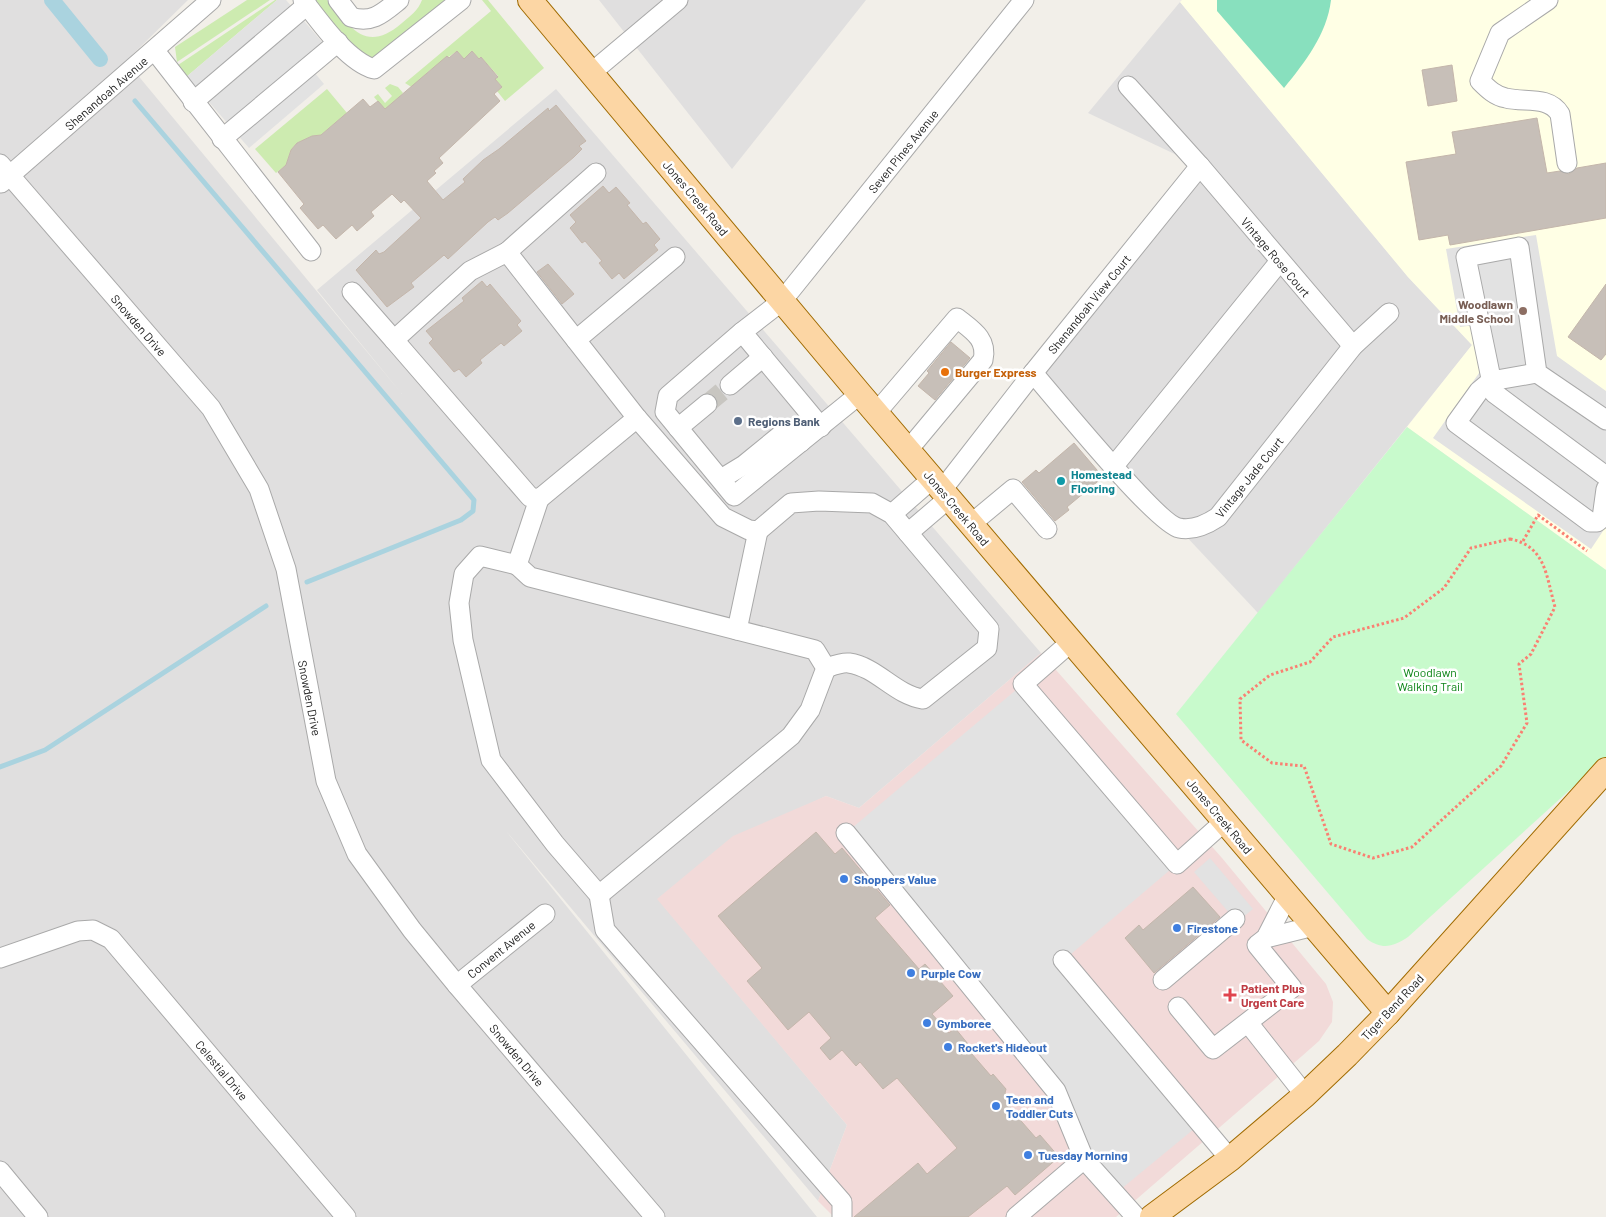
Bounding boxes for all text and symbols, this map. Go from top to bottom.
street label: Shenandoah Avenue [62,53,150,133]
street label: Seven Pines Avenue [865,107,941,195]
street label: Jones Creek Road [661,158,731,238]
street label: Vintage Rose Court [1239,214,1313,300]
street label: Shenandoah View Court [1045,252,1133,356]
street label: Snowden Drive [109,291,169,359]
place label: Woodlawn Middle School [1439,297,1513,325]
marker: Woodlawn Middle School [1517,305,1529,317]
place label: Burger Express [955,365,1037,379]
marker: Burger Express [939,366,951,378]
place label: Regions Bank [748,414,821,428]
marker: Regions Bank [732,415,744,427]
street label: Vintage Jade Court [1212,434,1286,520]
place label: Homestead Flooring [1071,467,1132,495]
street label: Jones Creek Road [922,468,992,548]
marker: Homestead Flooring [1055,475,1067,487]
street label: Snowden Drive [296,659,324,737]
park label: Woodlawn Walking Trail [1397,665,1463,693]
street label: Jones Creek Road [1185,776,1255,856]
place label: Shoppers Value [854,872,937,886]
marker: Shoppers Value [838,873,850,885]
street label: Convent Avenue [464,917,538,981]
place label: Firestone [1187,921,1238,935]
marker: Firestone [1171,922,1183,934]
place label: Purple Cow [921,966,982,980]
marker: Purple Cow [905,967,917,979]
street label: Tiger Bend Road [1358,971,1426,1043]
place label: Patient Plus Urgent Care [1241,981,1305,1009]
marker: Patient Plus Urgent Care [1223,988,1237,1002]
place label: Gymboree [937,1016,992,1030]
marker: Gymboree [921,1017,933,1029]
street label: Snowden Drive [487,1021,547,1089]
street label: Celestial Drive [193,1037,251,1103]
place label: Rocket's Hideout [958,1040,1048,1054]
marker: Rocket's Hideout [942,1041,954,1053]
place label: Teen and Toddler Cuts [1006,1092,1073,1120]
marker: Teen and Toddler Cuts [990,1100,1002,1112]
place label: Tuesday Morning [1038,1148,1128,1162]
marker: Tuesday Morning [1022,1149,1034,1161]

